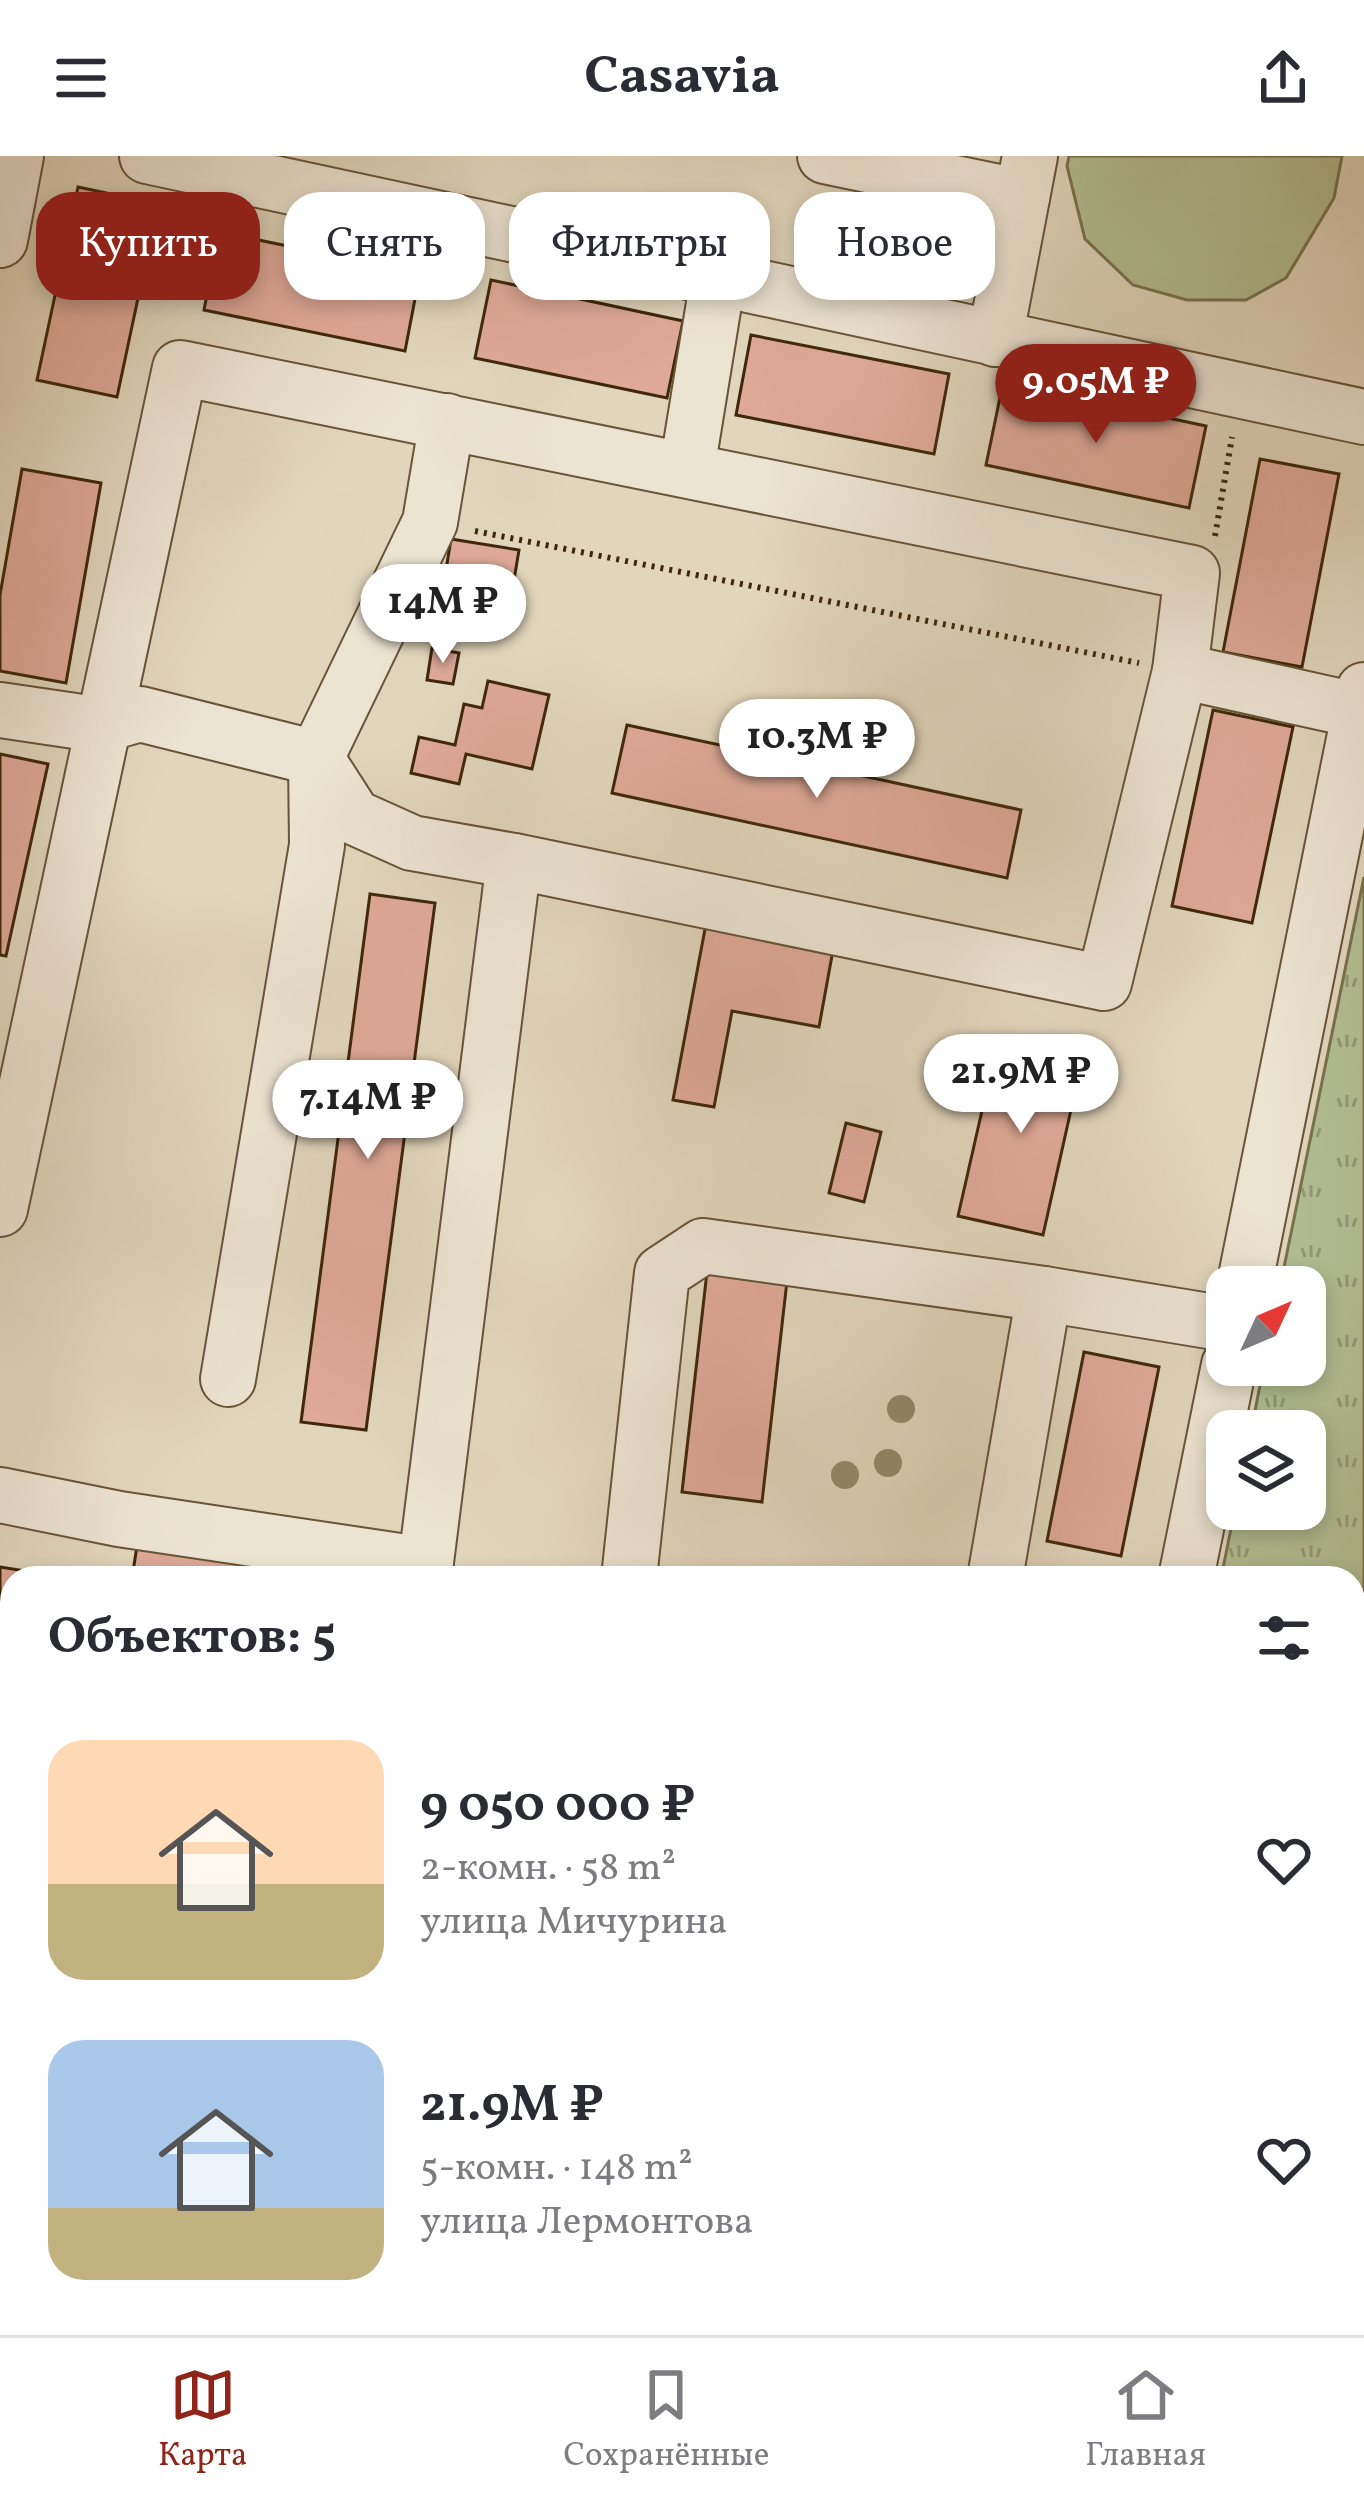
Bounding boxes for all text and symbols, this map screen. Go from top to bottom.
text: Casavia [584,41,780,116]
icon: menu [48,45,114,111]
icon: share [1250,45,1316,111]
chip: Купить [36,192,260,300]
chip: Снять [284,192,485,300]
chip: Фильтры [509,192,770,300]
chip: Новое [794,192,995,300]
pin: 9.05M ₽ [985,344,1207,446]
text: 9.05M ₽ [1022,356,1170,410]
pin: 14M ₽ [359,564,527,666]
text: 14M ₽ [387,576,499,630]
pin: 10.3M ₽ [706,699,928,801]
text: 10.3M ₽ [746,711,888,765]
pin: 21.9M ₽ [910,1034,1132,1136]
text: 21.9M ₽ [951,1046,1091,1100]
pin: 7.14M ₽ [257,1060,479,1162]
text: 7.14M ₽ [299,1072,437,1126]
north arrow [1206,1266,1326,1386]
map controls [1206,1266,1326,1530]
button: layers [1206,1410,1326,1530]
text: Объектов: 5 [48,1603,336,1674]
icon: filters [1251,1605,1317,1671]
text: 9 050 000 ₽ [420,1771,696,1842]
icon: home [144,1788,288,1932]
icon: heart [1251,1827,1317,1893]
text: 2-комн. · 58 m² [420,1842,676,1896]
text: улица Мичурина [420,1896,727,1950]
text: 21.9M ₽ [420,2071,604,2142]
icon: home [144,2088,288,2232]
icon: heart [1251,2127,1317,2193]
text: 5-комн. · 148 m² [420,2142,693,2196]
text: улица Лермонтова [420,2196,754,2250]
tab: Карта [158,2362,248,2480]
tab: Сохранённые [563,2362,769,2480]
tab: Главная [1085,2362,1206,2480]

